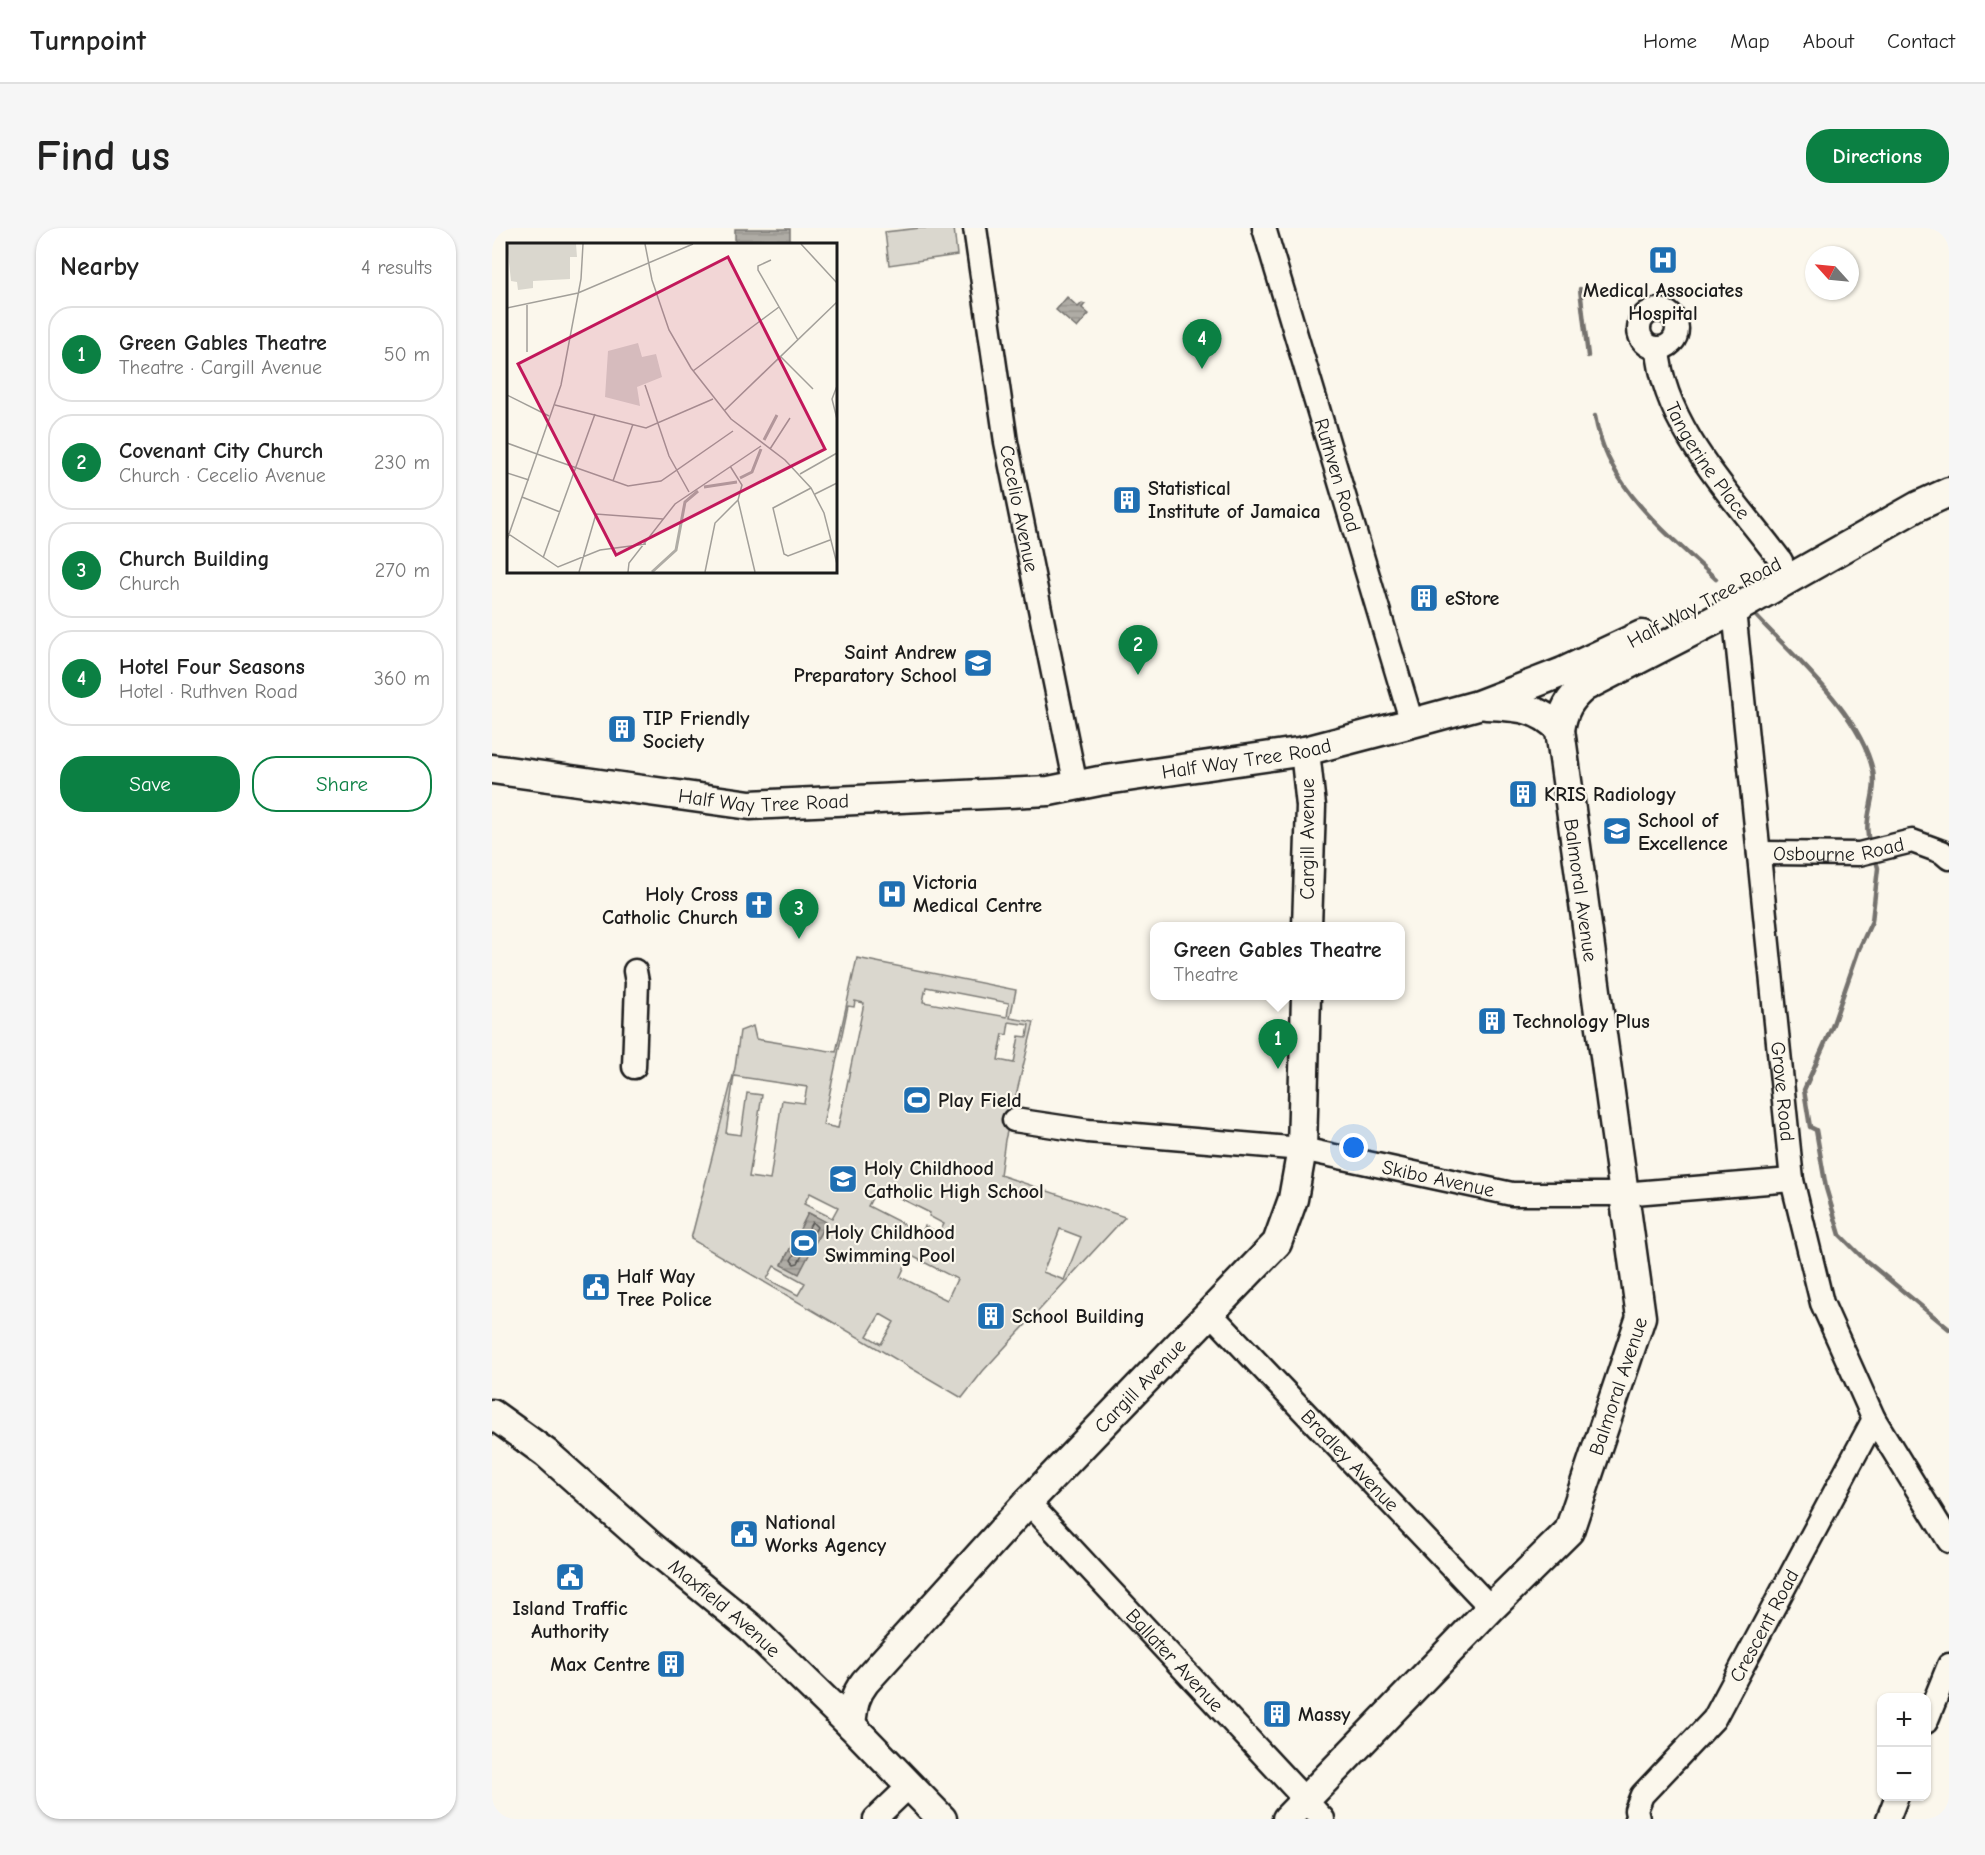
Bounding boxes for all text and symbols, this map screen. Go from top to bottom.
text: Turnpoint [30,25,146,57]
text: Home [1643,29,1697,53]
text: Map [1730,29,1770,53]
text: About [1803,29,1854,53]
text: Contact [1887,29,1955,53]
button: Directions [1806,129,1949,183]
text: Find us [36,132,170,181]
inset map [507,243,837,573]
hospital icon: Medical Associates Hospital [1647,244,1679,276]
north arrow [1805,246,1859,300]
text: Nearby [60,252,139,282]
text: 4 results [361,256,432,279]
place label: Medical Associates Hospital [1583,279,1743,325]
pin: 4 [1182,320,1222,369]
text: Green Gables Theatre [119,330,327,356]
text: 1 [78,343,85,366]
text: 50 m [384,343,430,366]
text: Theatre · Cargill Avenue [119,356,322,379]
street label: Tangerine Place [1660,398,1755,524]
street label: Ruthven Road [1310,416,1365,535]
text: Covenant City Church [119,438,323,464]
street label: Cecelio Avenue [995,443,1043,574]
text: 2 [77,451,86,474]
text: 230 m [374,451,430,474]
text: Church · Cecelio Avenue [119,464,326,487]
place label: Statistical Institute of Jamaica [1148,477,1321,523]
building icon: Statistical Institute of Jamaica [1111,484,1143,516]
text: Church Building [119,546,269,572]
street label: Half Way Tree Road [1623,552,1785,653]
text: 3 [77,559,86,582]
text: 270 m [375,559,430,582]
text: Church [119,572,180,595]
building icon: eStore [1408,582,1440,614]
place label: eStore [1445,587,1500,610]
pin: 2 [1118,626,1158,675]
place label: Saint Andrew Preparatory School [793,641,957,687]
school or university icon: Saint Andrew Preparatory School [962,647,994,679]
text: Hotel Four Seasons [119,654,305,680]
text: 4 [77,667,86,690]
text: 360 m [374,667,430,690]
text: Hotel · Ruthven Road [119,680,298,703]
place label: TIP Friendly Society [643,707,750,753]
building icon: TIP Friendly Society [606,713,638,745]
street label: Half Way Tree Road [1160,734,1334,784]
button: Save [60,756,240,812]
button: Share [252,756,432,812]
street label: Cargill Avenue [1296,778,1319,900]
building icon: KRIS Radiology [1507,778,1539,810]
place label: KRIS Radiology [1544,783,1677,806]
street label: Half Way Tree Road [677,784,850,817]
place label: School of Excellence [1638,809,1728,855]
school or university icon: School of Excellence [1601,815,1633,847]
street label: Balmoral Avenue [1559,817,1602,963]
street label: Osbourne Road [1773,832,1906,866]
place label: Victoria Medical Centre [913,871,1042,917]
hospital icon: Victoria Medical Centre [876,878,908,910]
place label: Holy Cross Catholic Church [602,883,738,929]
church icon: Holy Cross Catholic Church [743,889,775,921]
pin: 3 [780,890,818,939]
popup [1150,922,1405,1000]
text: Green Gables Theatre [1174,937,1381,963]
text: Theatre [1174,963,1238,986]
building icon: Technology Plus [1476,1005,1508,1037]
place label: Technology Plus [1513,1010,1650,1033]
pin: 1 [1258,1020,1298,1069]
street label: Grove Road [1766,1041,1799,1143]
sports icon: Play Field [901,1084,933,1116]
place label: Play Field [938,1089,1022,1112]
your location [1339,1133,1368,1162]
street label: Skibo Avenue [1380,1155,1496,1202]
place label: Holy Childhood Catholic High School [864,1157,1044,1203]
school or university icon: Holy Childhood Catholic High School [827,1163,859,1195]
place label: Holy Childhood Swimming Pool [825,1221,955,1267]
sports icon: Holy Childhood Swimming Pool [788,1227,820,1259]
place label: Half Way Tree Police [617,1265,712,1311]
public building icon: Half Way Tree Police [580,1271,612,1303]
building icon: School Building [975,1300,1007,1332]
place label: School Building [1012,1305,1145,1328]
street label: Balmoral Avenue [1584,1314,1652,1458]
street label: Cargill Avenue [1090,1334,1190,1438]
street label: Bradley Avenue [1296,1405,1404,1516]
place label: National Works Agency [765,1511,887,1557]
public building icon: National Works Agency [728,1518,760,1550]
street label: Maxfield Avenue [664,1554,785,1662]
public building icon: Island Traffic Authority [554,1561,586,1593]
street label: Crescent Road [1725,1565,1804,1686]
place label: Island Traffic Authority [512,1597,628,1643]
street label: Ballater Avenue [1121,1604,1228,1717]
building icon: Max Centre [655,1648,687,1680]
place label: Max Centre [550,1653,650,1676]
map controls [1877,1693,1931,1801]
button: + [1877,1693,1931,1747]
building icon: Massy [1261,1698,1293,1730]
place label: Massy [1298,1703,1351,1726]
button: − [1877,1747,1931,1801]

